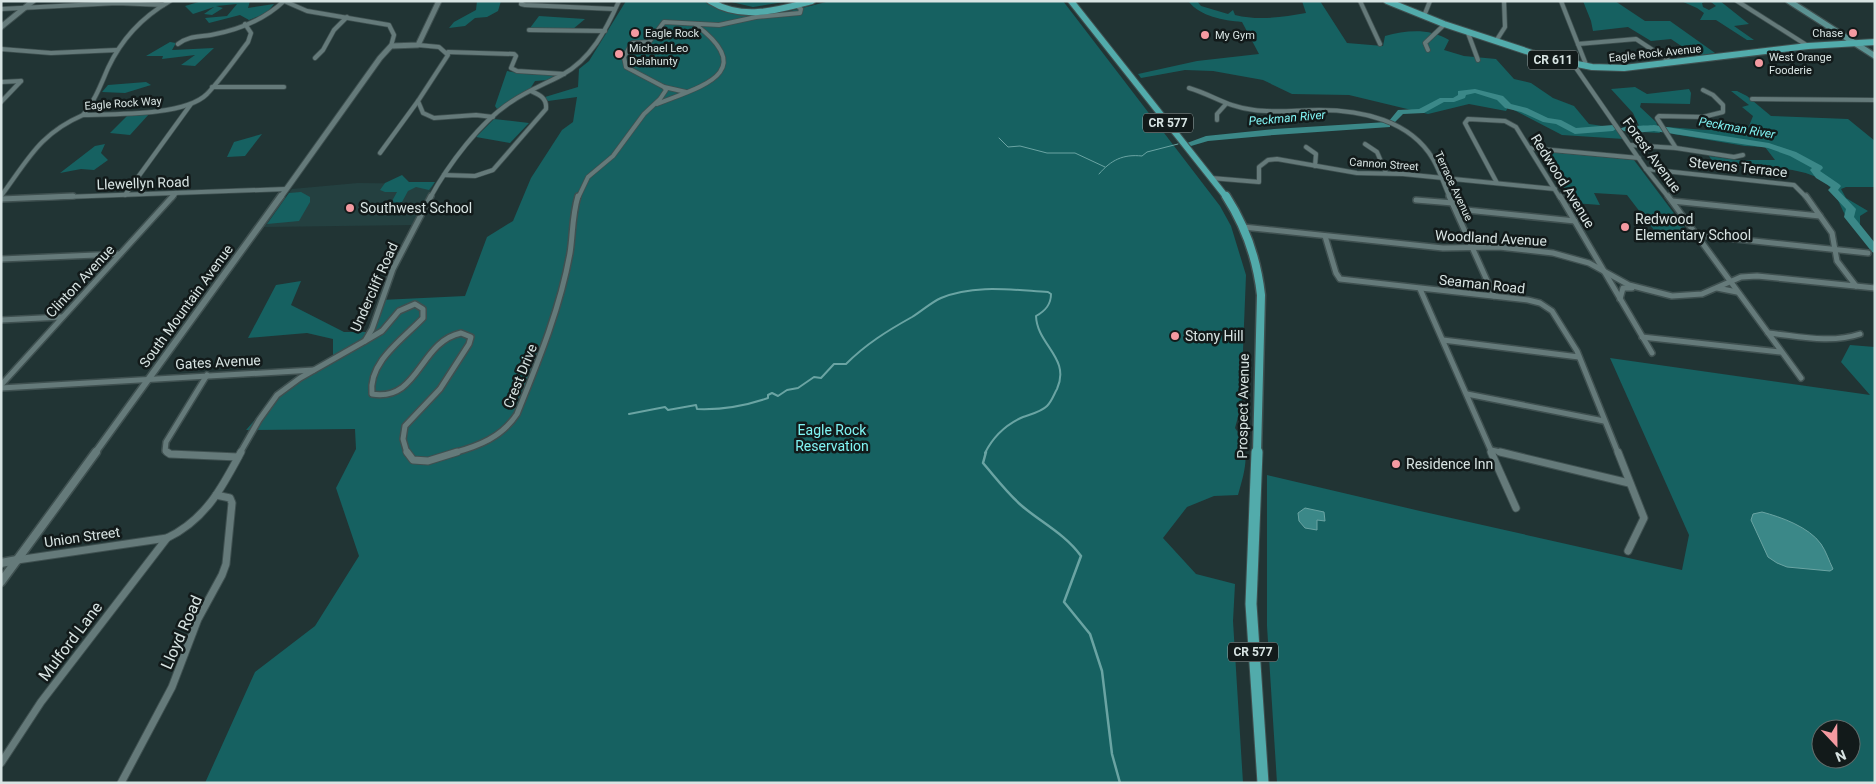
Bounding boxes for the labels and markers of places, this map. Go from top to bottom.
marker: Eagle Rock [629,27,641,39]
place label: Eagle Rock [645,27,699,40]
place label: Chase [1812,27,1843,40]
marker: Chase [1847,27,1859,39]
marker: My Gym [1199,29,1211,41]
place label: My Gym [1215,29,1255,42]
place label: Michael Leo Delahunty [629,42,688,68]
marker: Michael Leo Delahunty [613,48,625,60]
place label: West Orange Fooderie [1769,51,1832,77]
marker: West Orange Fooderie [1753,57,1765,69]
place label: Southwest School [360,200,472,216]
marker: Southwest School [344,202,356,214]
place label: Redwood Elementary School [1635,211,1751,243]
marker: Redwood Elementary School [1619,221,1631,233]
place label: Stony Hill [1185,328,1244,344]
marker: Stony Hill [1169,330,1181,342]
place label: Residence Inn [1406,456,1493,472]
marker: Residence Inn [1390,458,1402,470]

